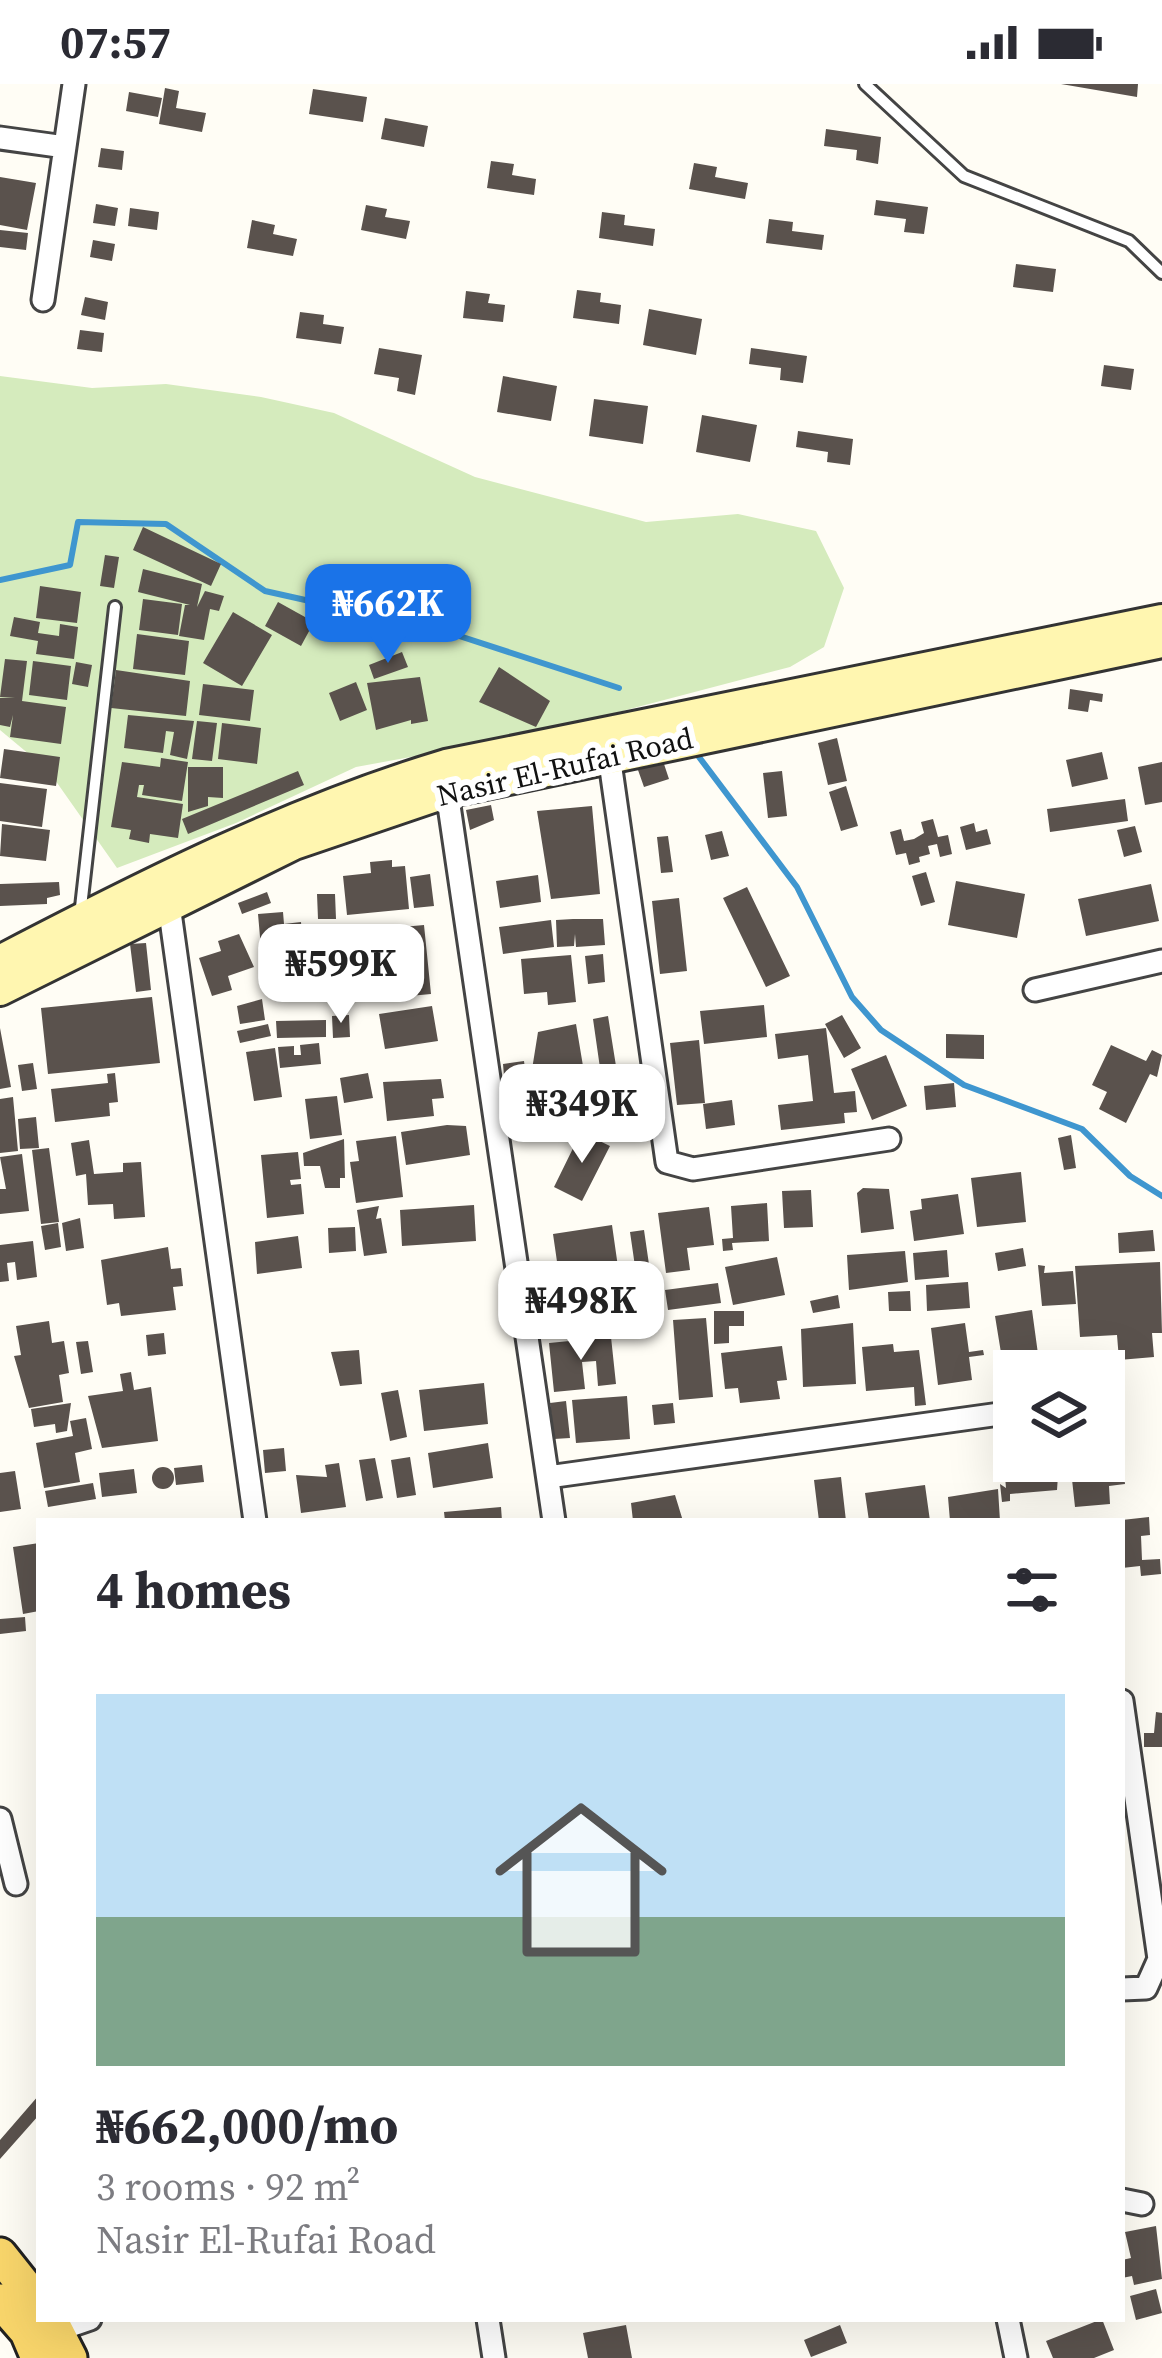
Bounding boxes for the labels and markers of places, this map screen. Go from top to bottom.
pin: ₦662K [304,564,472,666]
pin: ₦599K [257,924,425,1026]
pin: ₦349K [498,1064,666,1166]
pin: ₦498K [497,1261,665,1363]

